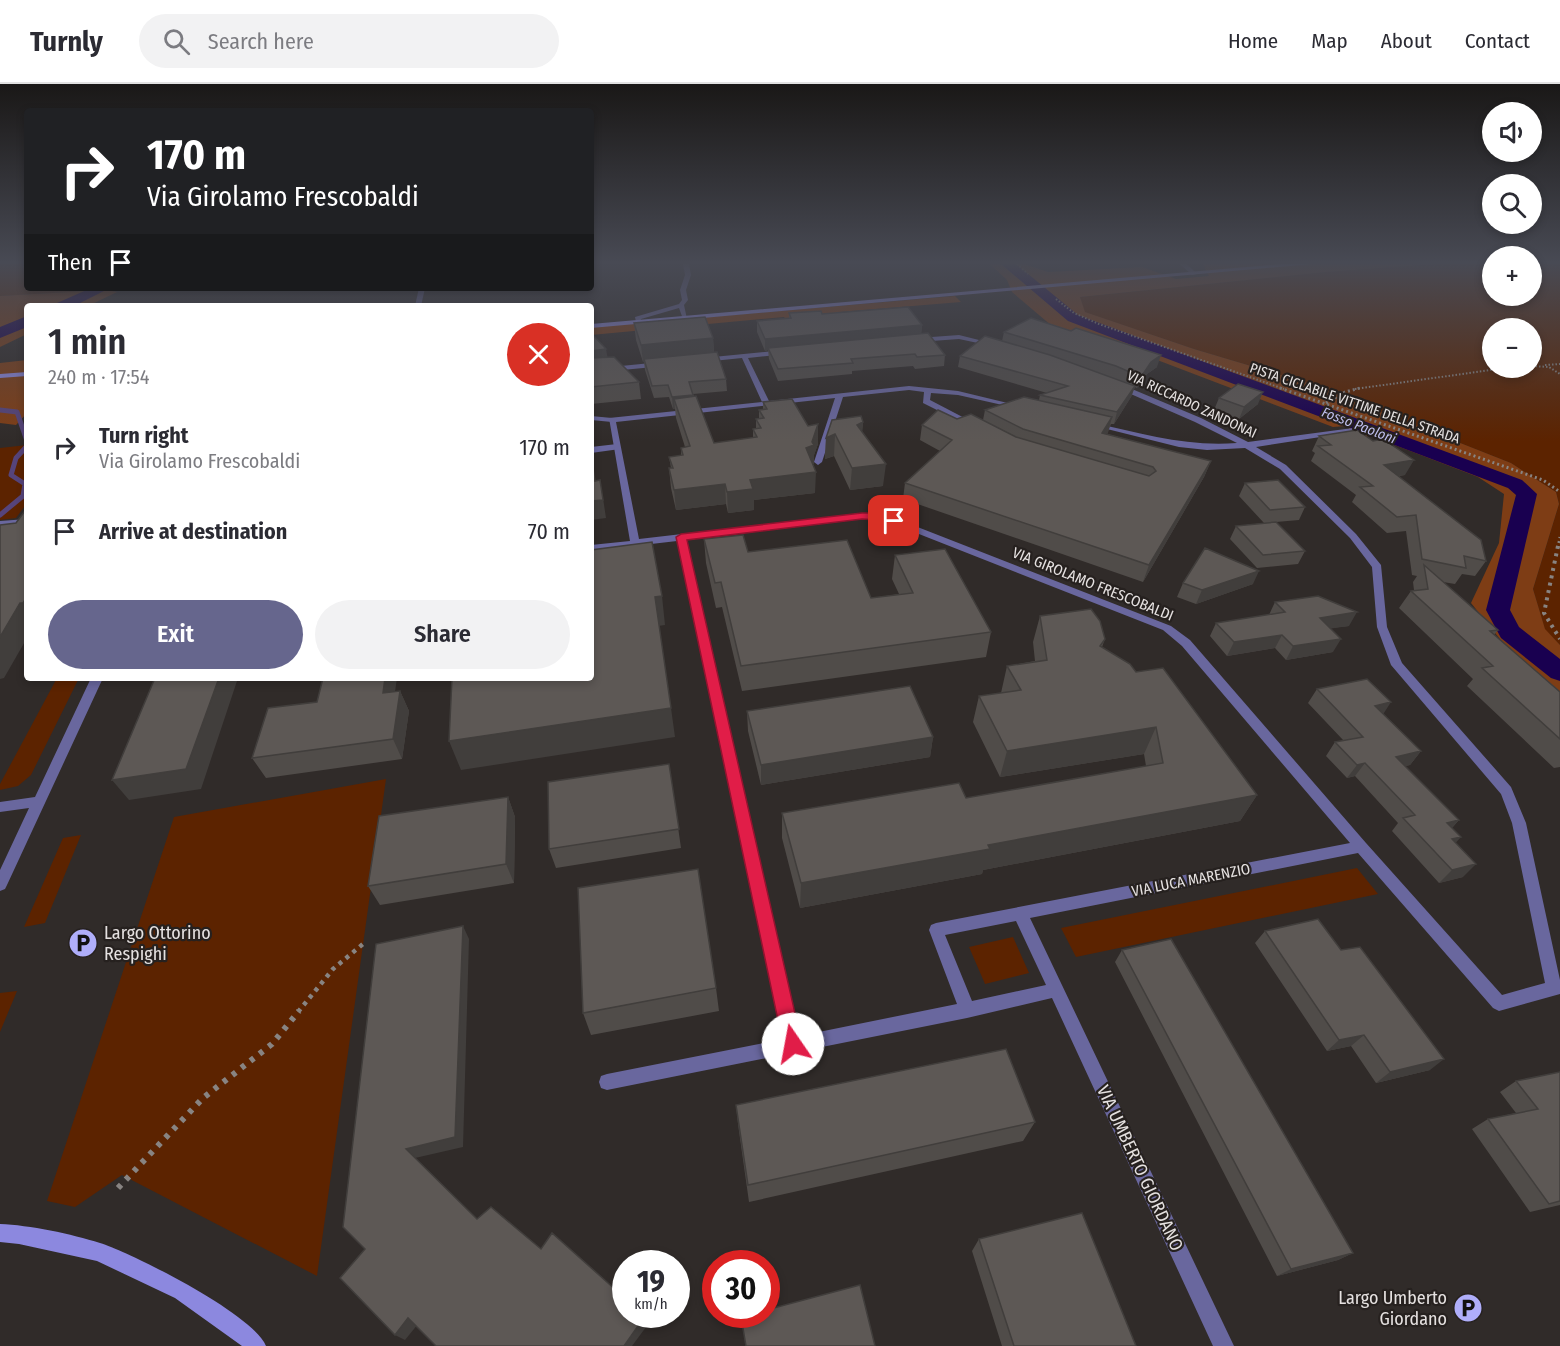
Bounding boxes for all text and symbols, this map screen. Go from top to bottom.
search box [139,14,559,68]
text: Turnly [30,25,103,58]
icon: search [160,25,193,58]
text: Search here [208,28,314,55]
text: Home [1228,28,1278,54]
text: Map [1311,28,1348,54]
text: About [1381,28,1432,54]
text: Contact [1465,28,1530,54]
map controls [1482,102,1542,378]
button: sound [1482,102,1542,162]
text: 170 m [147,130,246,180]
icon: right [48,132,126,210]
button: search [1482,174,1542,234]
text: Via Girolamo Frescobaldi [147,181,419,213]
icon: arrive [104,246,137,279]
button: + [1482,246,1542,306]
text: Then [48,249,92,276]
button: − [1482,318,1542,378]
text: 1 min [48,320,126,364]
button: close [507,323,570,386]
street label: PISTA CICLABILE VITTIME DELLA STRADA [1247,359,1463,448]
text: 240 m · 17:54 [48,365,149,389]
street label: VIA RICCARDO ZANDONAI [1124,367,1259,442]
water label: Fosso Paoloni [1319,403,1399,448]
text: Turn right [99,422,188,449]
icon: right [48,431,81,464]
text: 170 m [519,434,570,461]
text: Via Girolamo Frescobaldi [99,449,300,473]
pin [868,495,919,546]
icon: arrive [877,504,910,537]
icon: arrive [48,515,81,548]
text: Arrive at destination [99,518,287,545]
text: 70 m [528,518,570,545]
street label: VIA GIROLAMO FRESCOBALDI [1010,543,1176,625]
button: Exit [48,600,303,669]
button: Share [315,600,570,669]
street label: VIA LUCA MARENZIO [1130,860,1252,900]
place label: Largo Ottorino Respighi [104,922,211,965]
parking icon: Largo Ottorino Respighi [67,927,99,959]
position arrow [761,1012,825,1076]
street label: VIA UMBERTO GIORDANO [1092,1082,1188,1254]
speed limit sign: 30 [702,1250,780,1328]
text: 19 [637,1264,665,1300]
place label: Largo Umberto Giordano [1338,1287,1447,1330]
parking icon: Largo Umberto Giordano [1452,1292,1484,1324]
text: km/h [634,1295,668,1313]

